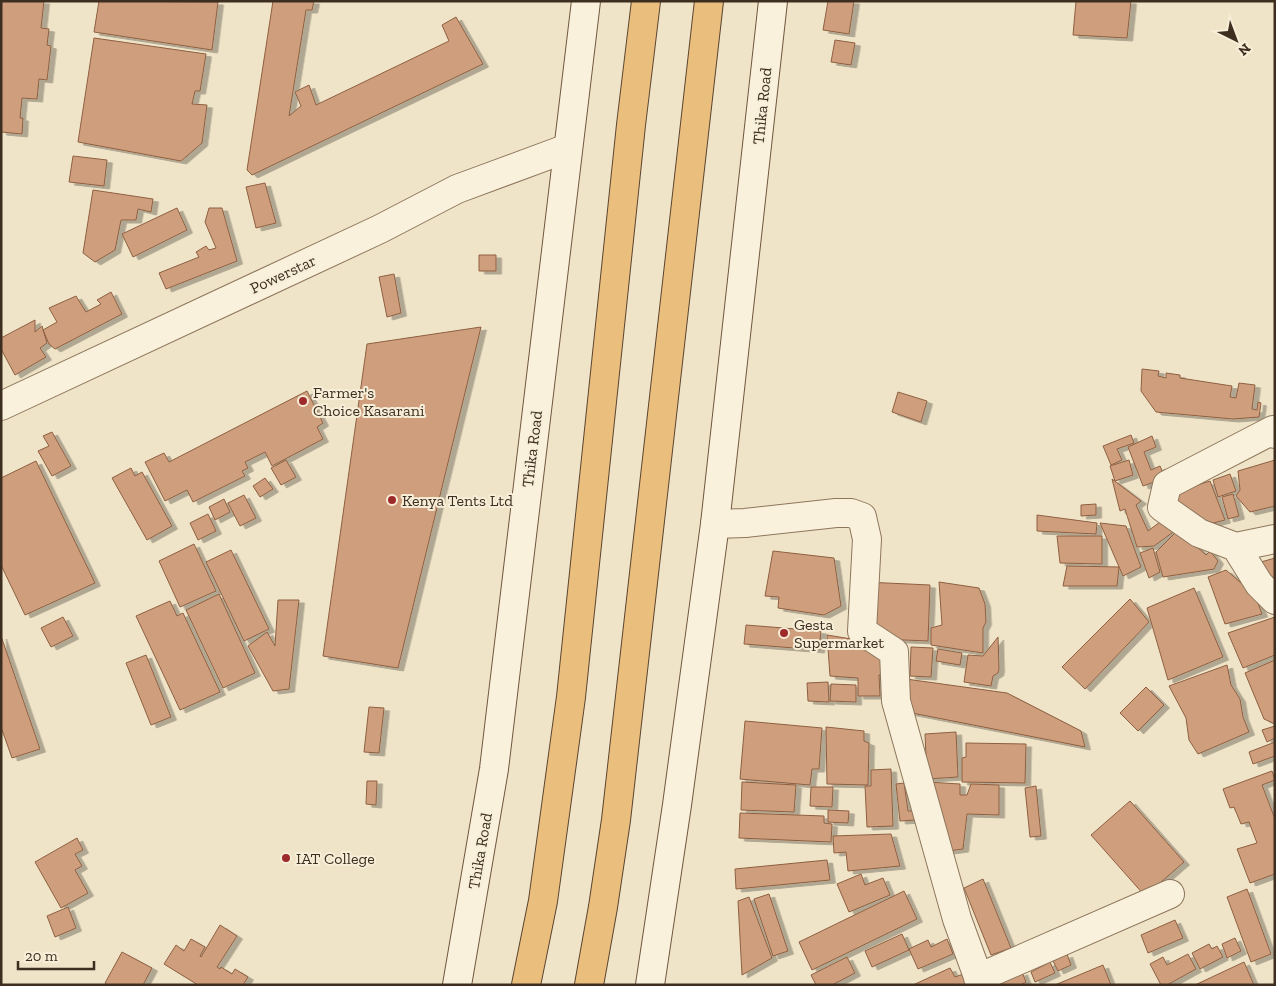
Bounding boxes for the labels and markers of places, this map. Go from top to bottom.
place label: Farmer's Choice Kasarani [313,383,425,420]
marker: Farmer's Choice Kasarani [297,395,309,407]
place label: Kenya Tents Ltd [402,491,513,510]
marker: Kenya Tents Ltd [386,494,398,506]
place label: Gesta Supermarket [794,615,884,652]
marker: Gesta Supermarket [778,627,790,639]
place label: IAT College [296,849,375,868]
marker: IAT College [280,852,292,864]

